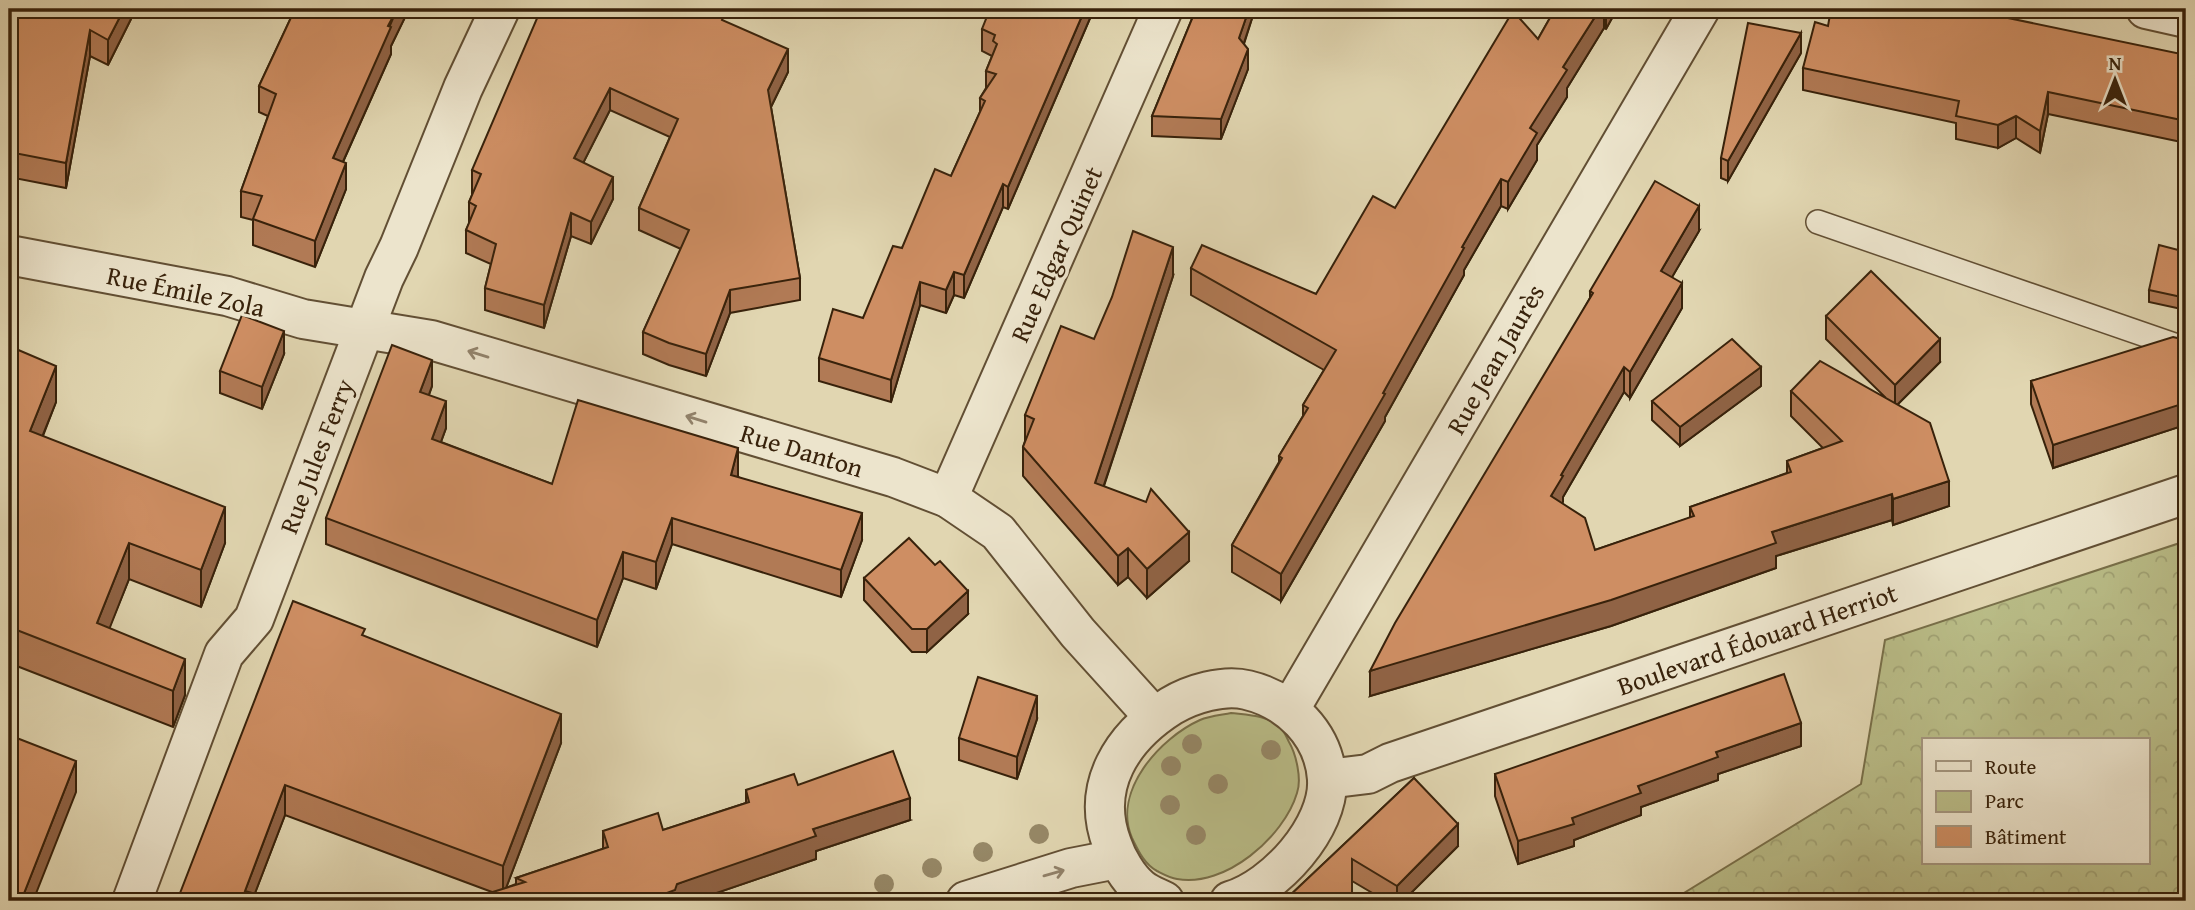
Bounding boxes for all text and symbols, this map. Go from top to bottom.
north arrow [2080,46,2150,116]
text: N [2109,49,2122,77]
street label: Rue Edgar Quinet [1000,160,1112,348]
street label: Rue Émile Zola [103,255,269,327]
street label: Rue Jean Jaurès [1436,277,1554,441]
one-way arrow [467,346,489,359]
street label: Rue Jules Ferry [269,373,363,539]
one-way arrow [686,411,708,424]
street label: Rue Danton [736,413,869,487]
street label: Boulevard Édouard Herriot [1612,573,1902,705]
legend [1922,738,2150,864]
text: Route [1985,751,2037,782]
text: Parc [1985,785,2024,816]
text: Bâtiment [1985,821,2067,852]
one-way arrow [1042,866,1065,879]

